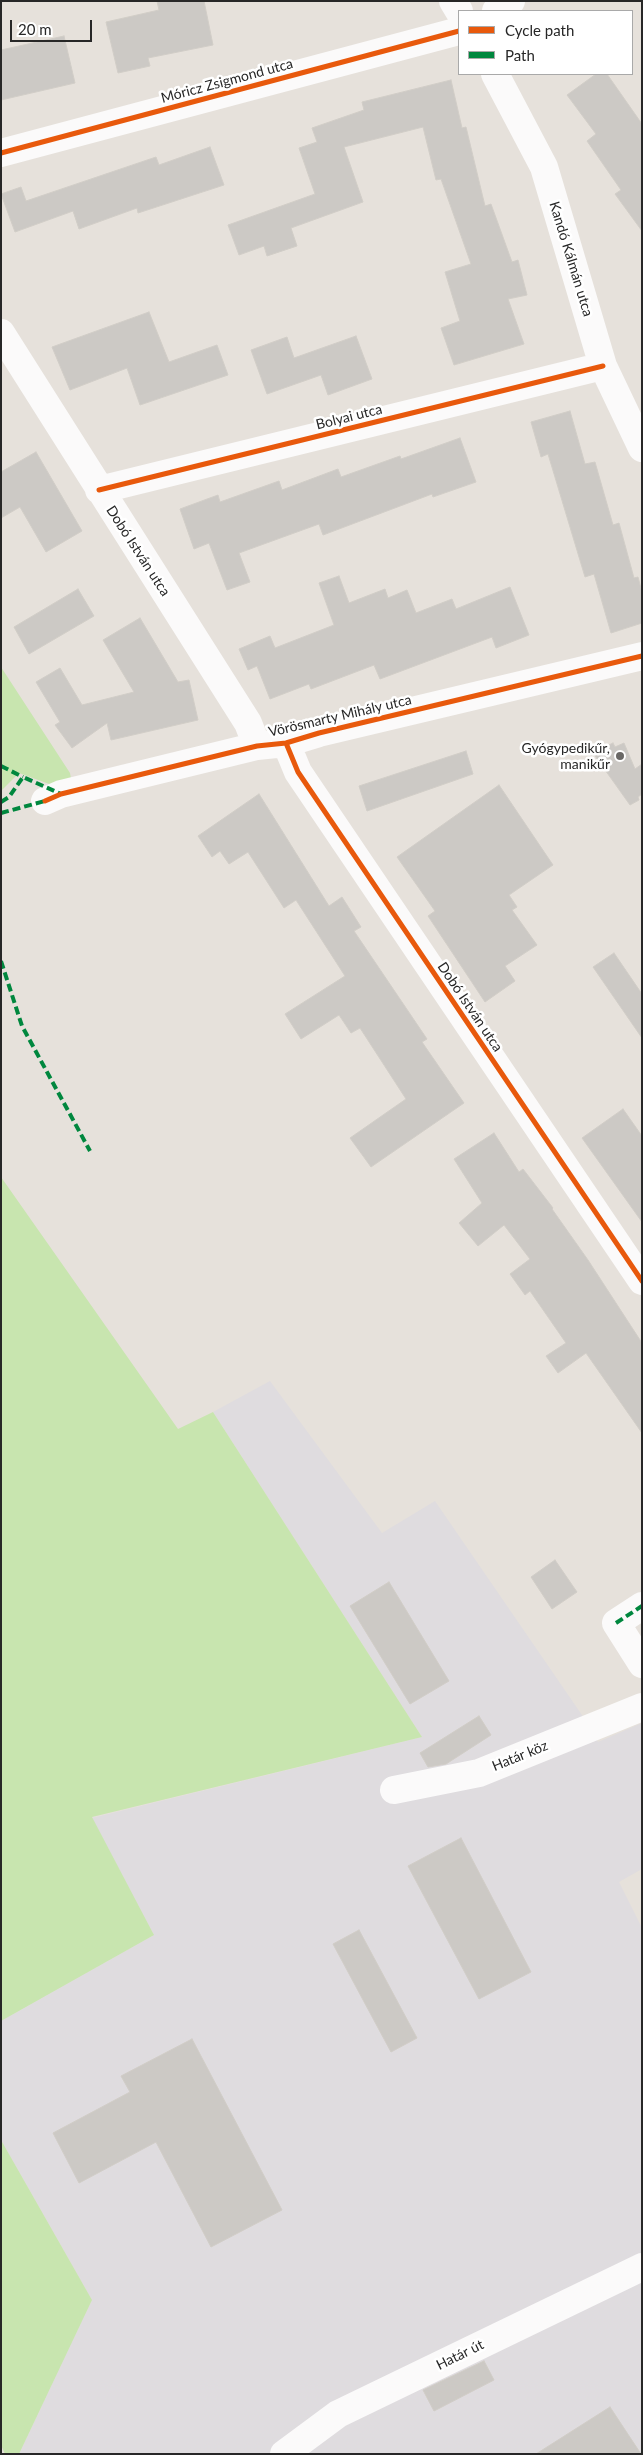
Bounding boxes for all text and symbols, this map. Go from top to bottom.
scale bar [12,10,95,42]
legend [458,10,633,75]
text: 20 m [18,20,52,38]
text: Cycle path [505,21,574,39]
text: Path [505,46,535,64]
street label: Móricz Zsigmond utca [159,55,295,107]
street label: Kandó Kálmán utca [546,200,596,318]
street label: Bolyai utca [314,401,384,433]
street label: Dobó István utca [102,503,174,599]
street label: Vörösmarty Mihály utca [267,691,413,741]
place label: Gyógypedikűr, manikűr [522,740,610,772]
marker: Gyógypedikűr, manikűr [614,750,626,762]
street label: Dobó István utca [434,959,506,1055]
street label: Határ köz [490,1737,550,1775]
street label: Határ út [433,2336,487,2374]

